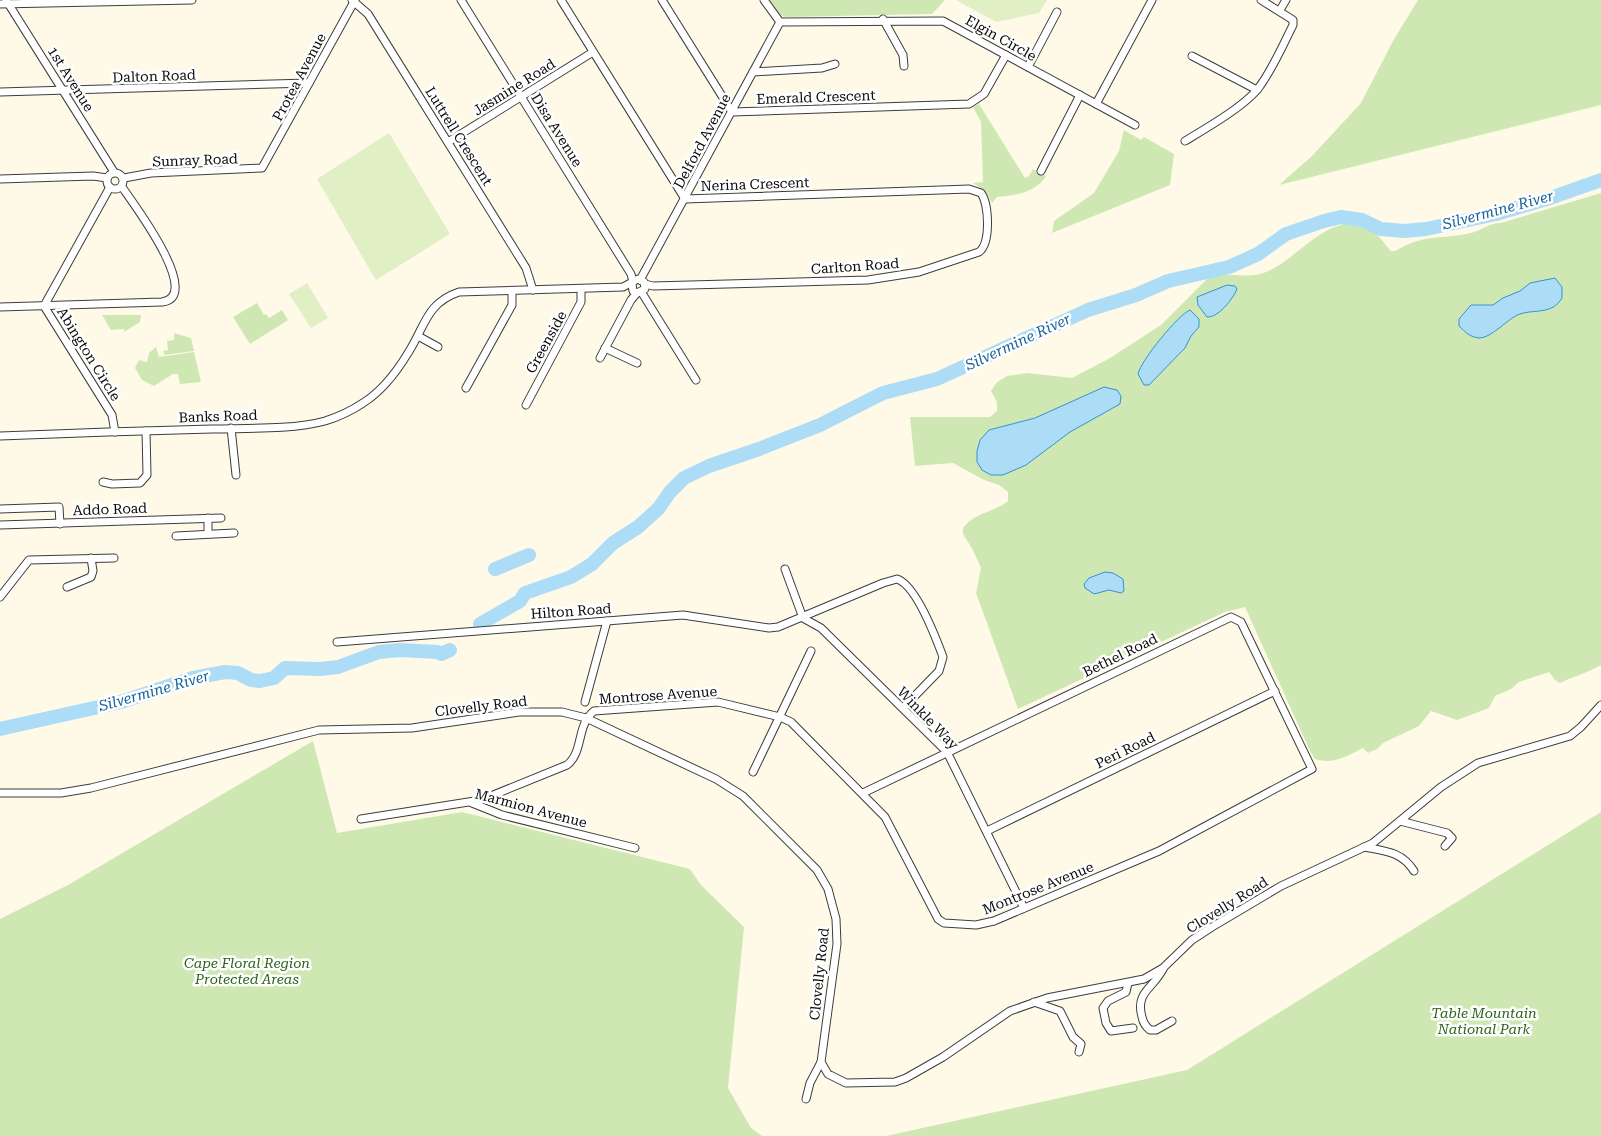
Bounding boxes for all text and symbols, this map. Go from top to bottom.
street label: Elgin Circle [963,12,1039,64]
street label: Protea Avenue [269,30,329,124]
street label: 1st Avenue [45,44,97,115]
street label: Jasmine Road [470,55,558,119]
street label: Dalton Road [112,67,196,85]
street label: Luttrell Crescent [422,84,496,188]
street label: Emerald Crescent [756,87,876,107]
street label: Disa Avenue [528,90,586,170]
street label: Delford Avenue [670,91,734,191]
street label: Sunray Road [152,151,238,169]
street label: Nerina Crescent [700,174,810,194]
water label: Silvermine River [1439,186,1556,234]
street label: Carlton Road [810,255,900,277]
street label: Abington Circle [54,304,124,404]
street label: Greenside [522,308,570,376]
water label: Silvermine River [961,309,1074,375]
street label: Banks Road [178,407,258,425]
street label: Addo Road [73,500,147,518]
street label: Hilton Road [530,600,612,622]
street label: Bethel Road [1080,630,1160,680]
water label: Silvermine River [96,666,212,716]
street label: Montrose Avenue [598,683,718,707]
street label: Winkle Way [894,683,962,753]
street label: Clovelly Road [434,692,528,720]
street label: Peri Road [1092,729,1158,771]
street label: Marmion Avenue [473,785,589,831]
street label: Montrose Avenue [980,858,1096,918]
street label: Clovelly Road [1183,874,1271,936]
street label: Clovelly Road [806,927,832,1021]
park label: Cape Floral Region Protected Areas [184,955,310,987]
park label: Table Mountain National Park [1431,1005,1537,1037]

